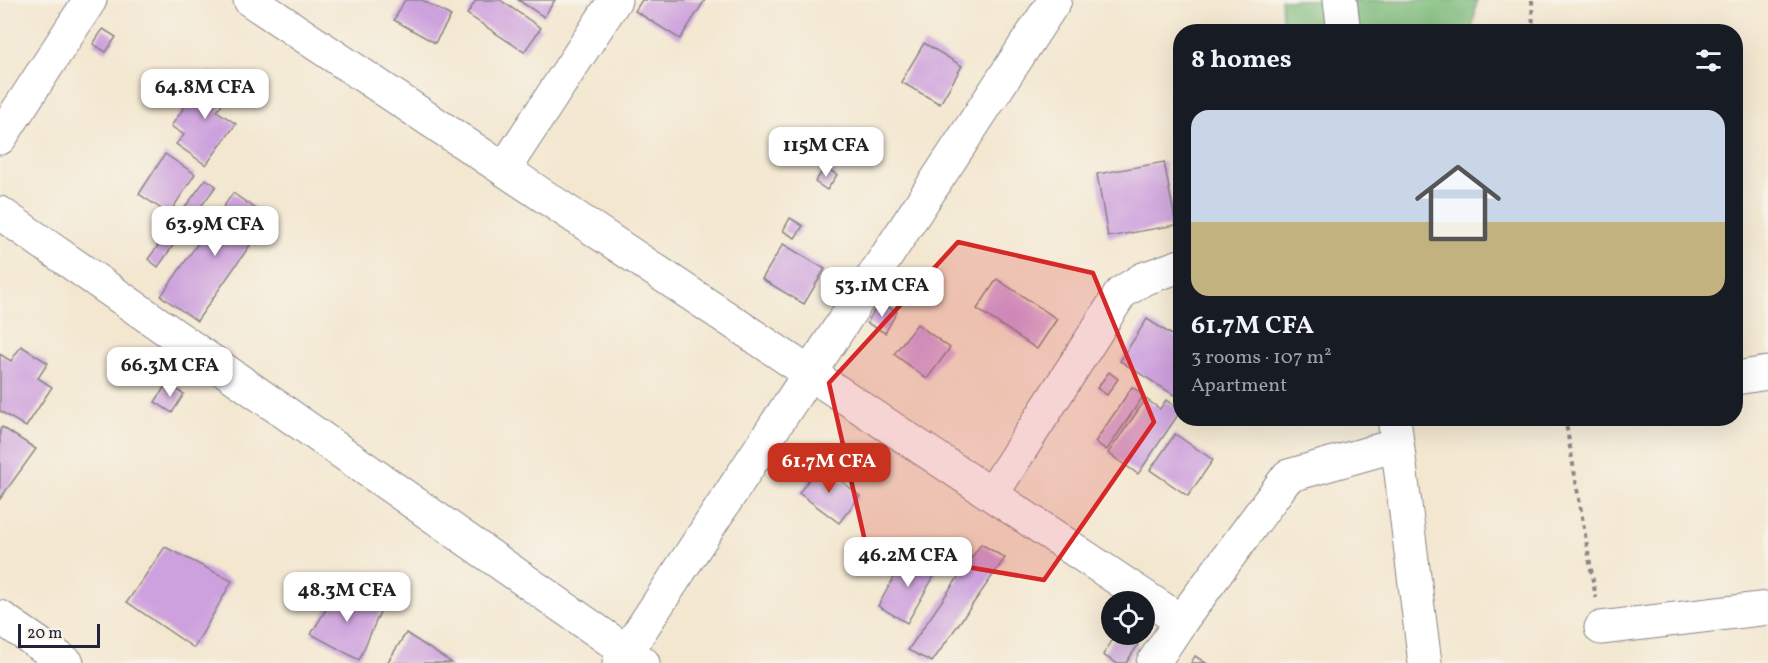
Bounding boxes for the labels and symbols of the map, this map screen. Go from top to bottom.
pin: 64.8M CFA [136,69,274,120]
pin: 115M CFA [764,127,888,178]
pin: 63.9M CFA [146,206,284,257]
pin: 53.1M CFA [813,267,951,318]
pin: 66.3M CFA [101,347,239,398]
pin: 61.7M CFA [760,443,898,494]
pin: 46.2M CFA [839,537,977,588]
pin: 48.3M CFA [278,572,416,623]
scale bar [18,621,100,648]

